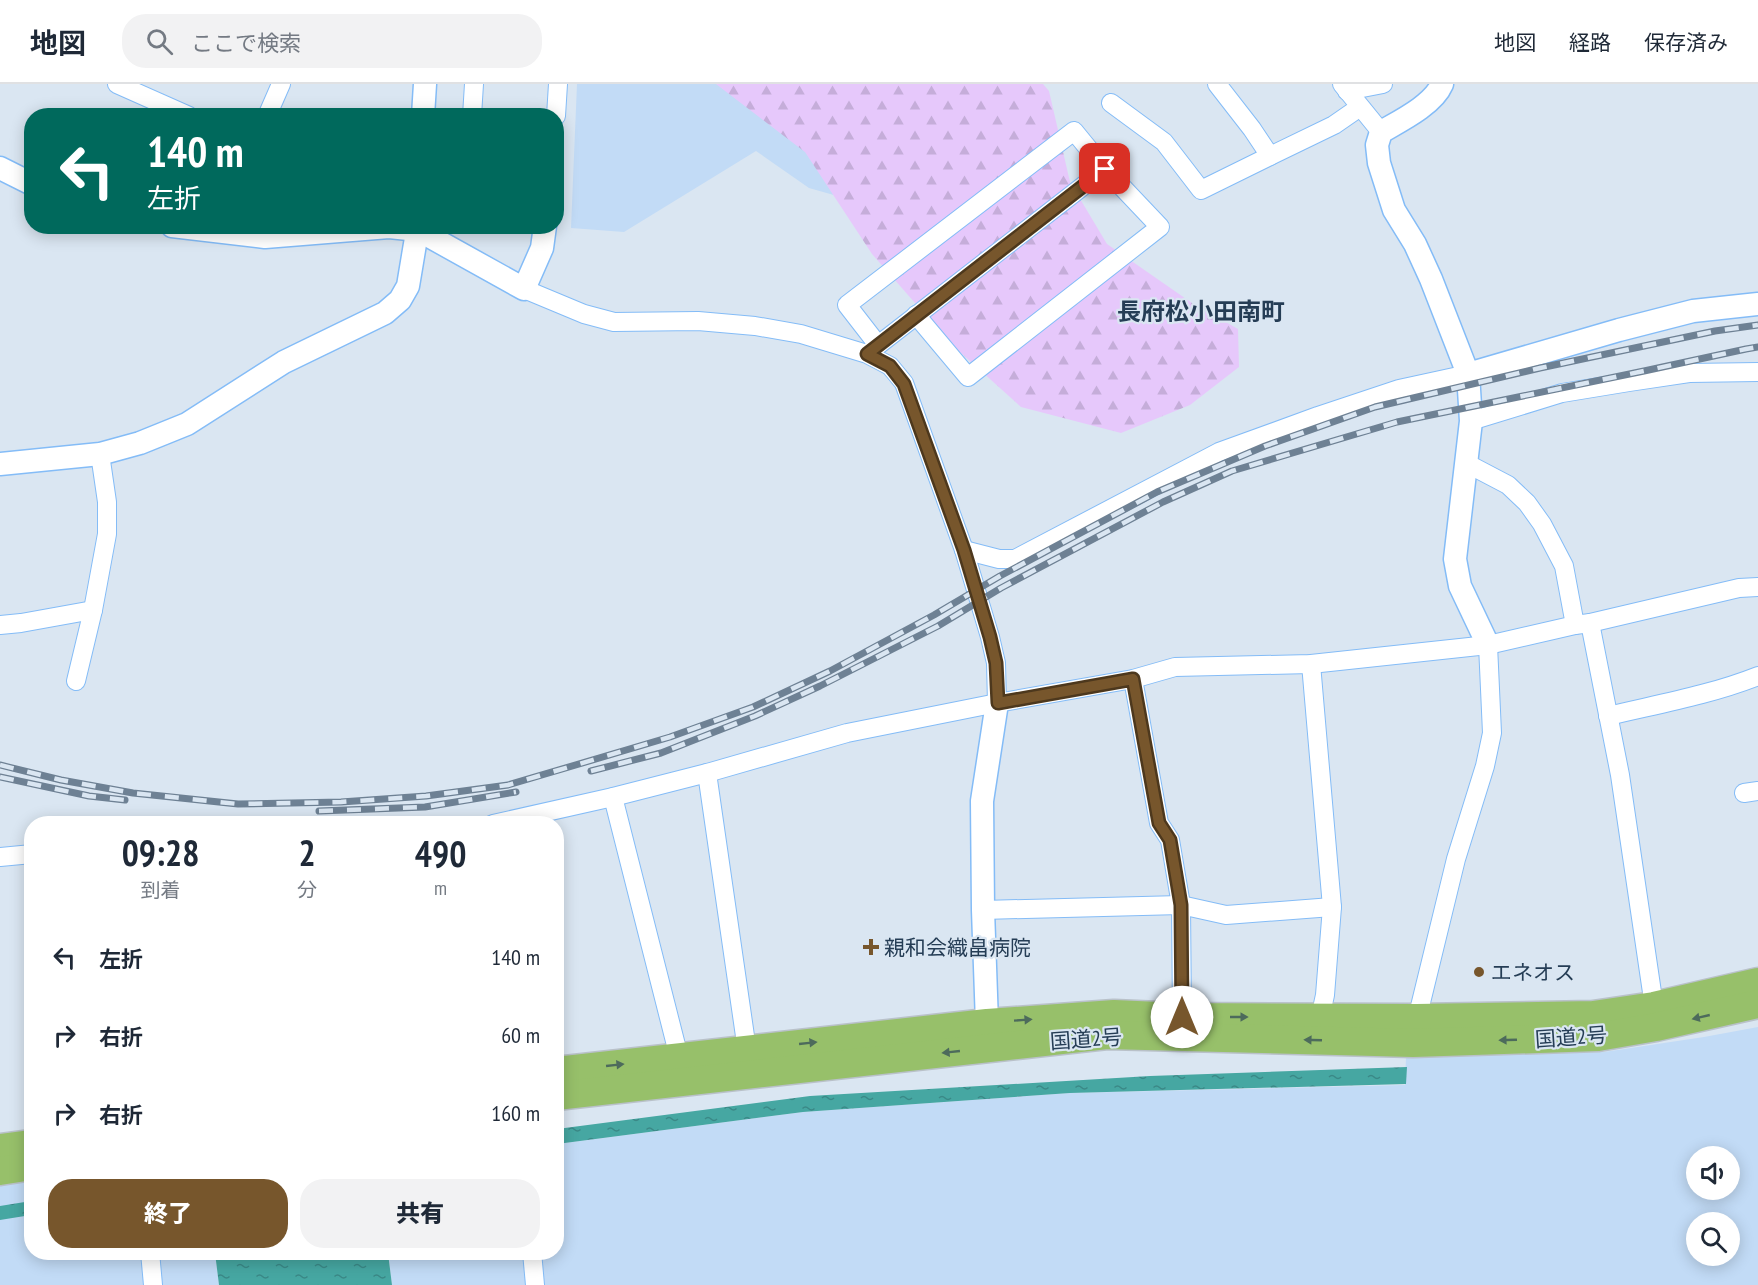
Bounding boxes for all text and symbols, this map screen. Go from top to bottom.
search box [122,14,542,68]
text: 地図 [30,24,86,61]
icon: search [143,25,176,58]
text: ここで検索 [191,29,301,57]
text: 地図 [1494,29,1536,56]
text: 経路 [1569,29,1611,56]
text: 保存済み [1644,29,1728,56]
text: 140 m [147,124,244,179]
icon: left [48,132,126,210]
pin [1079,143,1130,194]
icon: arrive [1088,152,1121,185]
text: 左折 [147,181,201,215]
district label: 長府松小田南町 [1117,296,1285,327]
text: 09:28 [122,829,200,876]
text: 2 [299,829,316,876]
text: 490 [415,830,466,877]
text: m [434,875,447,901]
text: 到着 [141,877,181,903]
text: 分 [297,877,317,903]
place label: 親和会織畠病院 [884,934,1031,961]
marker: 親和会織畠病院 [862,938,880,956]
icon: left [48,941,81,974]
text: 140 m [491,943,540,971]
text: 左折 [99,945,143,973]
place label: エネオス [1491,959,1575,986]
marker: エネオス [1472,965,1486,979]
position arrow [1150,985,1214,1049]
one-way arrow [1229,1012,1248,1022]
one-way arrow [1692,1012,1710,1022]
one-way arrow [1014,1015,1033,1025]
icon: right [48,1019,81,1052]
text: 60 m [501,1021,540,1049]
street label: 国道2号 [1534,1021,1608,1053]
text: 右折 [99,1023,143,1051]
street label: 国道2号 [1049,1023,1123,1055]
one-way arrow [1304,1036,1323,1045]
one-way arrow [1499,1036,1518,1045]
one-way arrow [799,1038,818,1048]
one-way arrow [942,1048,961,1057]
one-way arrow [605,1060,624,1069]
icon: right [48,1097,81,1130]
text: 160 m [491,1099,540,1127]
text: 右折 [99,1101,143,1129]
map controls [1686,1146,1740,1266]
button: sound [1686,1146,1740,1200]
button: 終了 [48,1179,288,1248]
button: 共有 [300,1179,540,1248]
button: search [1686,1212,1740,1266]

